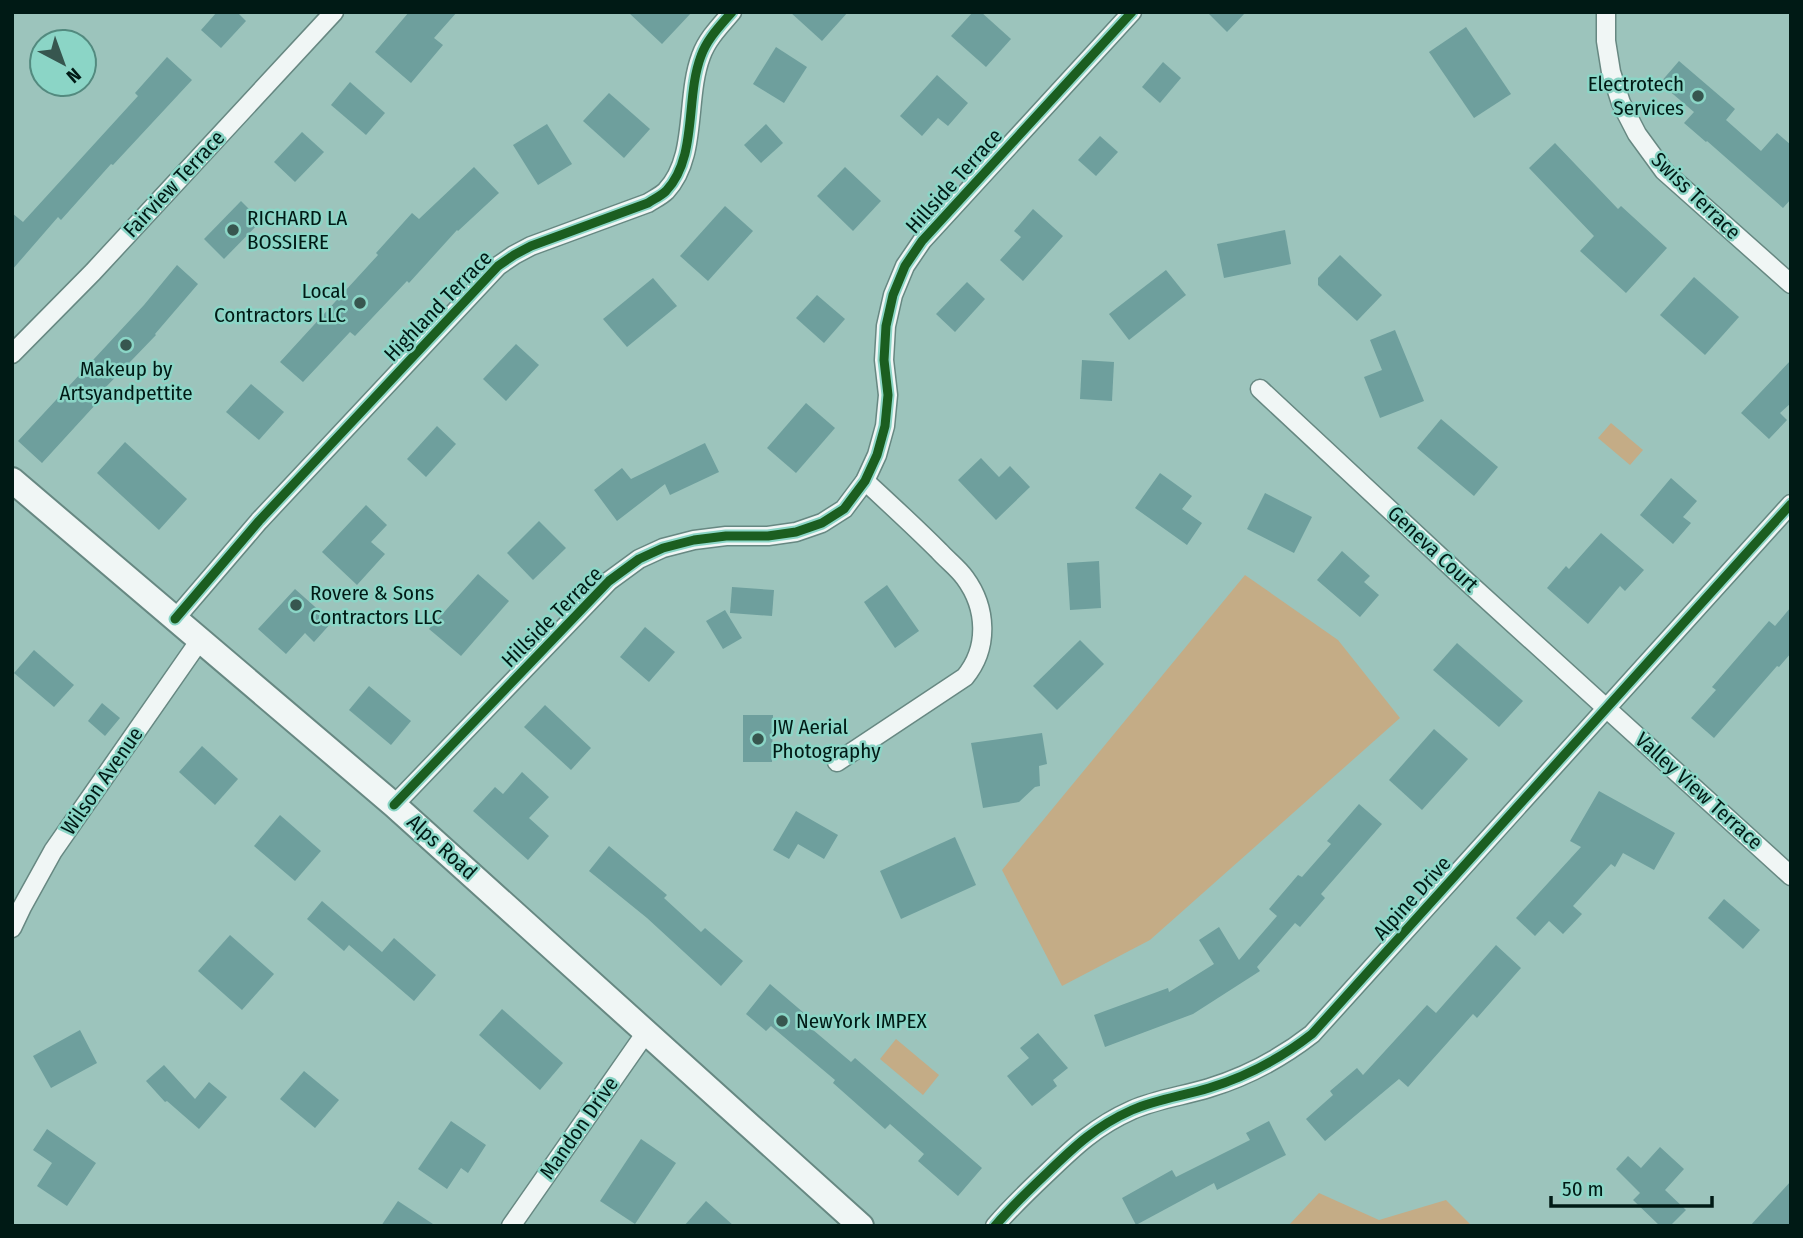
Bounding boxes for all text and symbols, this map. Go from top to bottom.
north arrow [28,28,98,98]
text: N [62,63,86,88]
place label: Electrotech Services [1588,71,1684,121]
marker: Electrotech Services [1690,88,1706,104]
street label: Hillside Terrace [900,123,1008,239]
street label: Fairview Terrace [118,125,230,243]
street label: Swiss Terrace [1646,147,1746,245]
place label: RICHARD LA BOSSIERE [247,205,347,255]
marker: RICHARD LA BOSSIERE [225,222,241,238]
street label: Highland Terrace [379,245,497,367]
place label: Local Contractors LLC [214,278,346,328]
marker: Local Contractors LLC [352,295,368,311]
marker: Makeup by Artsyandpettite [118,337,134,353]
place label: Makeup by Artsyandpettite [59,356,193,406]
street label: Geneva Court [1382,500,1484,598]
street label: Hillside Terrace [496,561,608,673]
place label: Rovere & Sons Contractors LLC [310,580,442,630]
marker: Rovere & Sons Contractors LLC [288,597,304,613]
place label: JW Aerial Photography [772,714,881,764]
street label: Wilson Avenue [55,722,149,840]
street label: Valley View Terrace [1630,727,1768,855]
marker: JW Aerial Photography [750,731,766,747]
street label: Alps Road [402,809,482,885]
street label: Alpine Drive [1368,851,1456,945]
place label: NewYork IMPEX [796,1008,927,1034]
marker: NewYork IMPEX [774,1013,790,1029]
street label: Mandon Drive [534,1072,624,1184]
scale bar [1551,1164,1712,1208]
text: 50 m [1562,1176,1604,1202]

